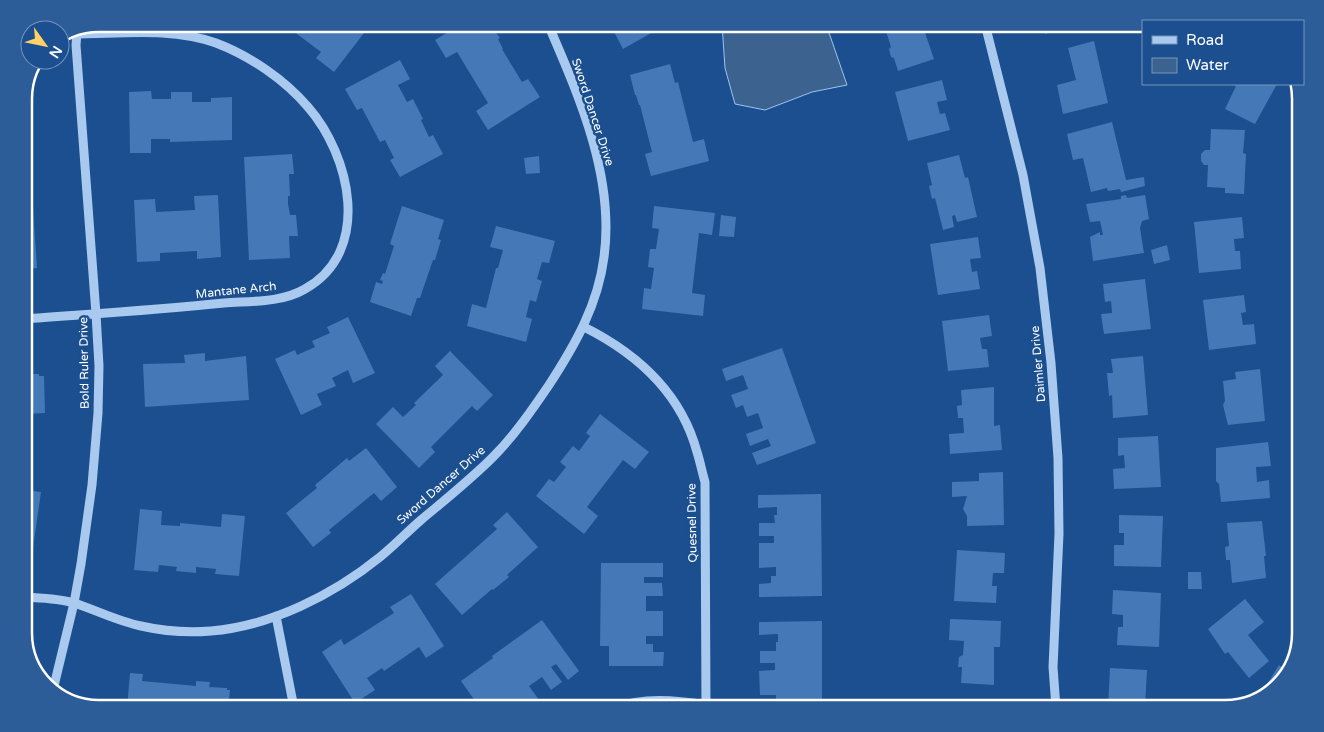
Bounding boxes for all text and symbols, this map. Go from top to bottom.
north arrow [20,20,70,70]
legend [1142,20,1304,85]
text: Road [1186,31,1224,49]
text: N [45,42,66,61]
street label: Sword Dancer Drive [569,56,617,168]
text: Water [1186,56,1229,74]
street label: Mantane Arch [195,279,277,301]
street label: Bold Ruler Drive [76,317,92,409]
street label: Daimler Drive [1028,325,1048,403]
street label: Sword Dancer Drive [394,443,488,527]
street label: Quesnel Drive [684,483,700,563]

